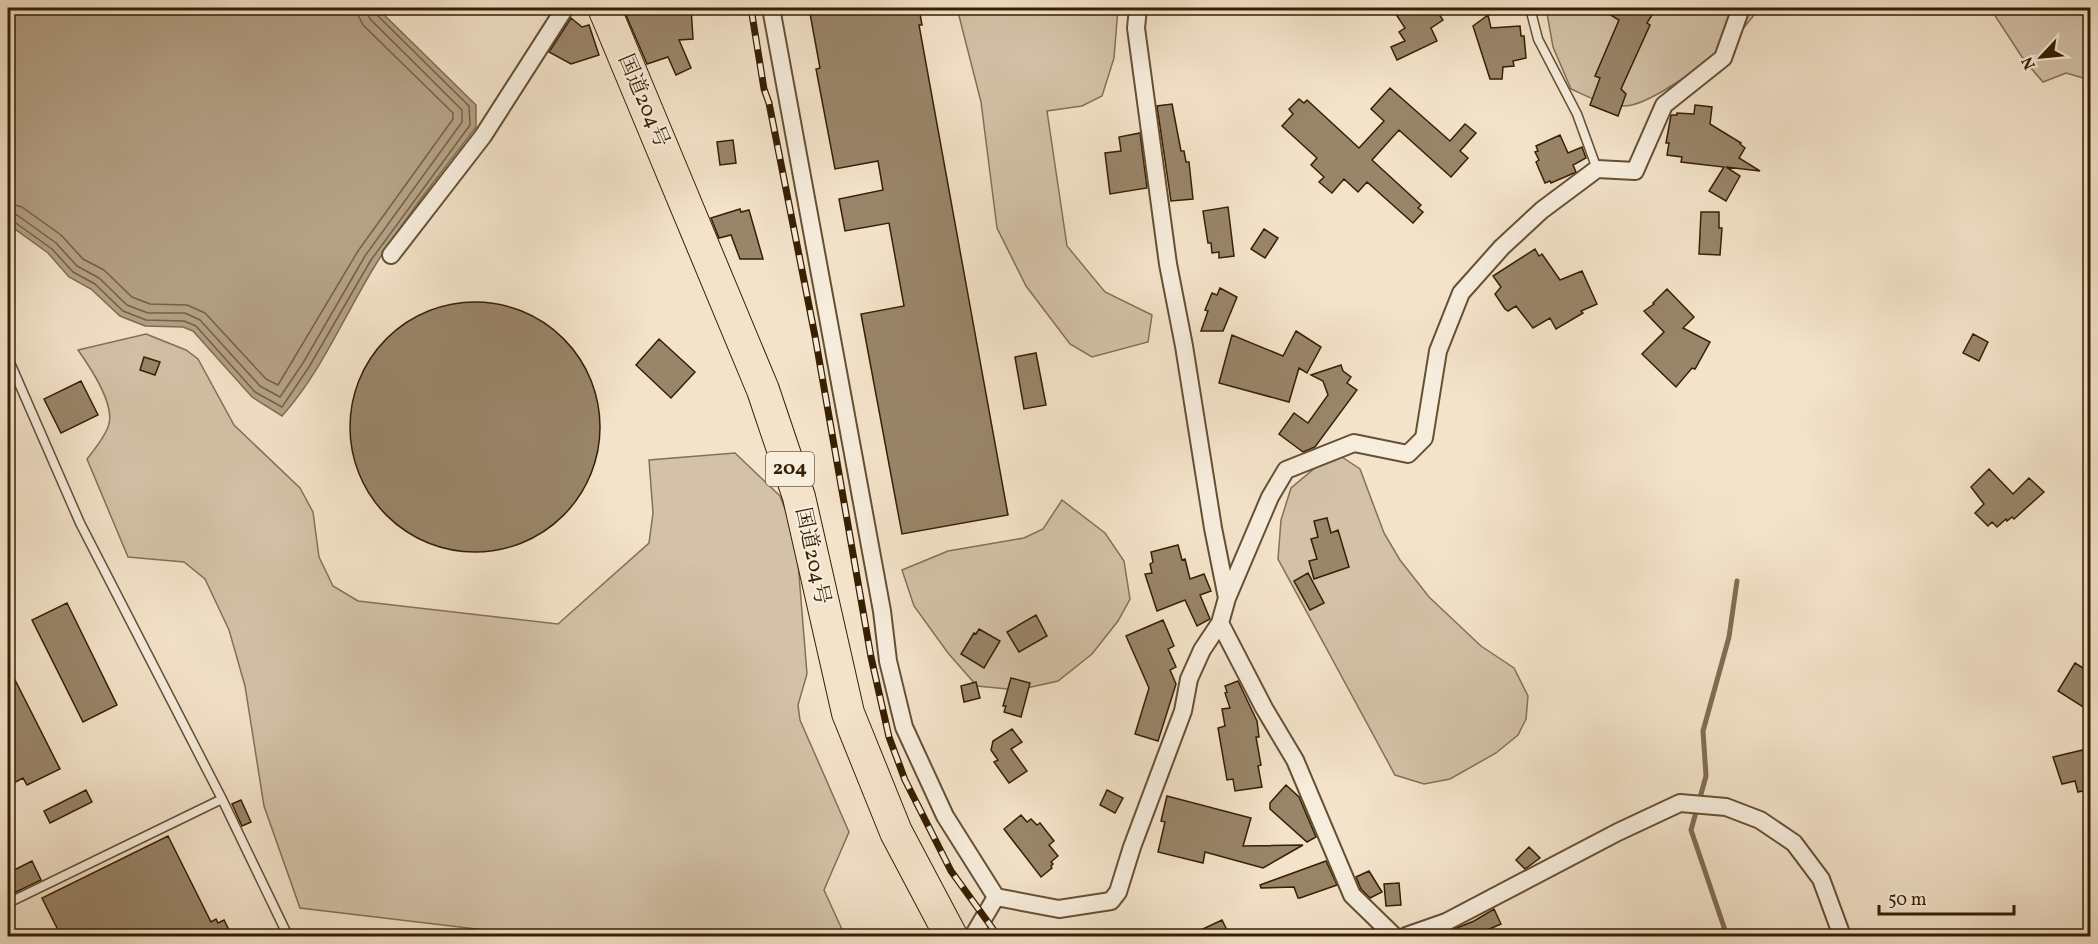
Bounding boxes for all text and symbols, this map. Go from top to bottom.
north arrow [2011,27,2071,87]
street label: 国道204号 [610,50,676,152]
text: N [2017,52,2042,73]
road number: 204 [766,452,814,486]
street label: 国道204号 [788,505,836,607]
scale bar [1879,878,2014,916]
text: 50 m [1888,888,1927,913]

